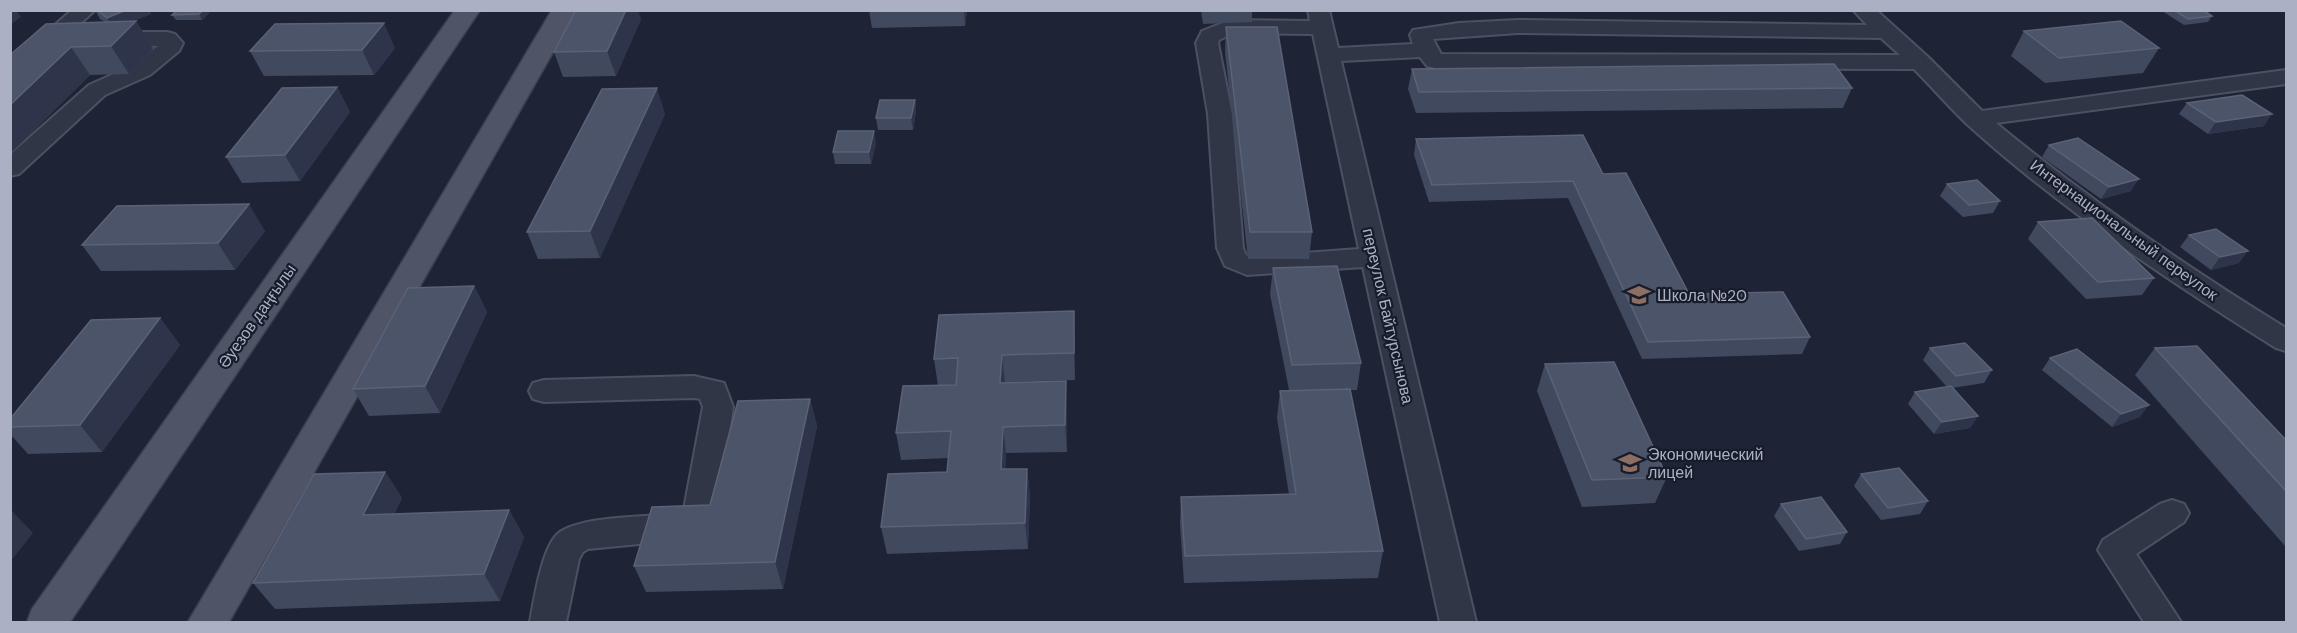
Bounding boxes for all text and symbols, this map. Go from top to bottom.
street label: Интернациональный переулок [2026,155,2223,306]
street label: переулок Байтурсынова [1358,226,1418,406]
street label: Әуезов даңғылы [213,260,301,372]
school or university icon: Школа №20 [1626,282,1652,308]
place label: Школа №20 [1657,285,1747,306]
place label: Экономический лицей [1648,444,1763,483]
school or university icon: Экономический лицей [1617,450,1643,476]

